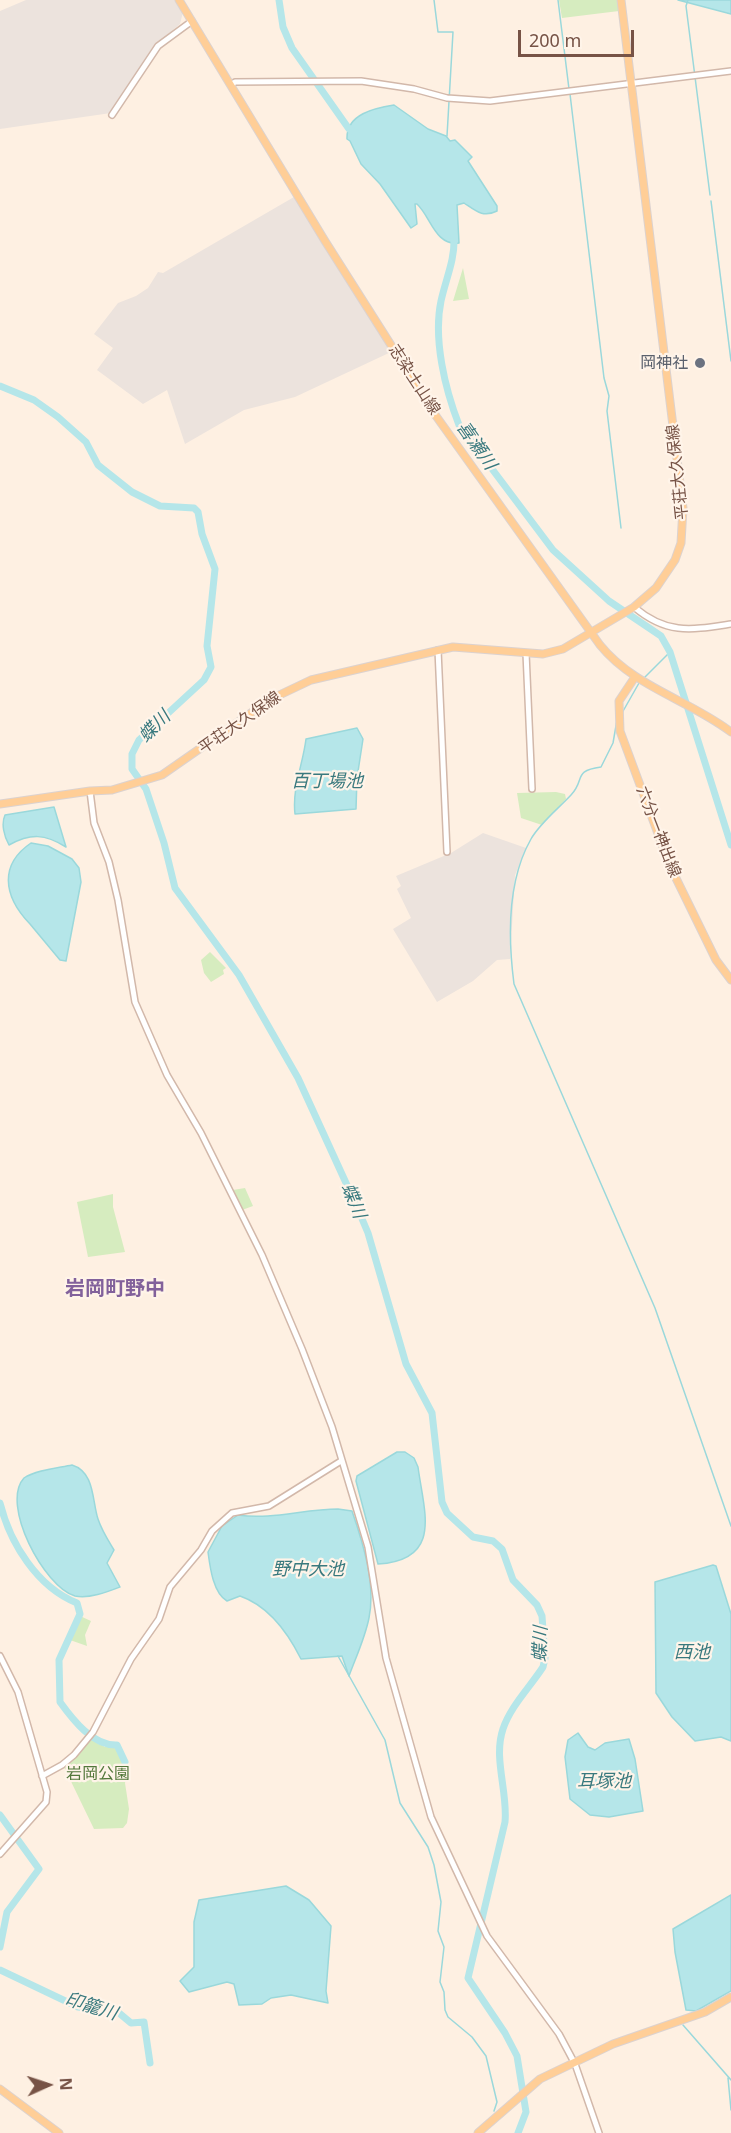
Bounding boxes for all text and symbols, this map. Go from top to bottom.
scale bar [521,18,636,56]
text: 200 m [529,28,581,52]
street label: 志染土山線 [384,341,444,419]
place label: 岡神社 [640,353,688,373]
marker: 岡神社 [693,356,707,370]
water label: 喜瀬川 [452,418,500,474]
street label: 平荘大久保線 [663,423,693,521]
street label: 平荘大久保線 [195,688,285,758]
water label: 蝶川 [135,707,175,747]
water label: 百丁場池 [291,771,363,793]
street label: 六分一神出線 [632,784,684,880]
water label: 蝶川 [336,1180,370,1222]
district label: 岩岡町野中 [65,1277,165,1301]
water label: 野中大池 [272,1559,344,1581]
water label: 蝶川 [530,1626,552,1662]
water label: 西池 [674,1642,710,1664]
park label: 岩岡公園 [66,1764,130,1784]
water label: 耳塚池 [577,1771,631,1793]
water label: 印籠川 [62,1989,120,2025]
north arrow [18,2055,78,2115]
text: N [55,2077,77,2091]

